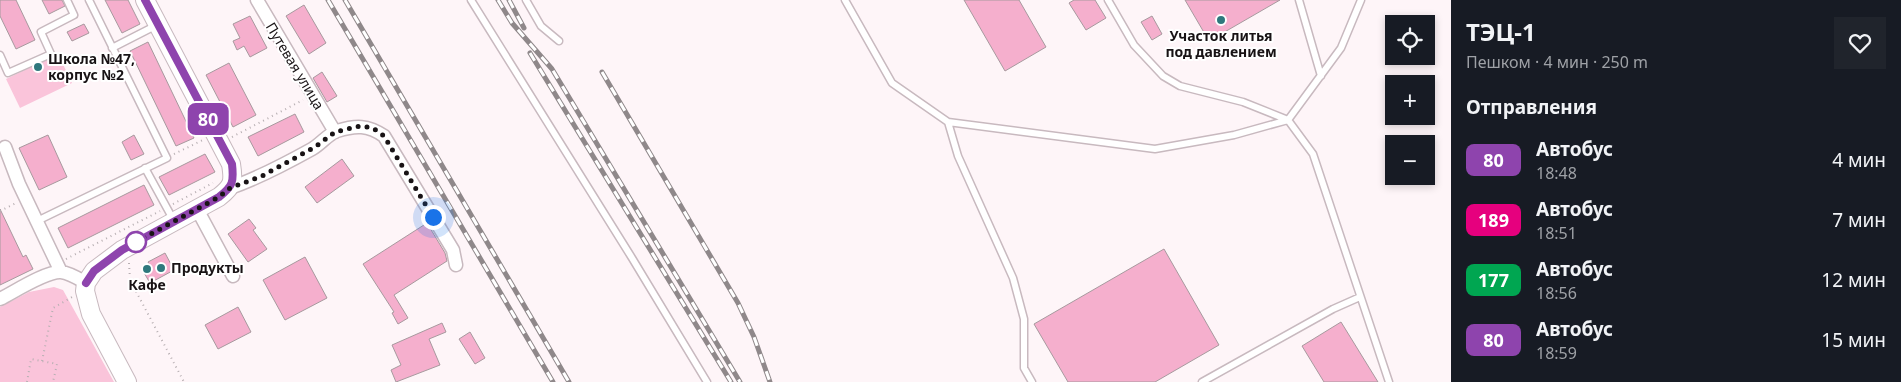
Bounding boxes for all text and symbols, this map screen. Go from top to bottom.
marker: Участок литья под давлением [1215,14,1227,26]
map controls [1385,15,1435,185]
button: locate [1385,15,1435,65]
text: ТЭЦ-1 [1466,15,1536,48]
button: heart [1834,17,1886,69]
street label: Путевая улица [262,19,329,113]
place label: Участок литья под давлением [1165,26,1277,61]
place label: Школа №47, корпус №2 [48,49,135,84]
text: Пешком · 4 мин · 250 m [1466,51,1648,73]
marker: Школа №47, корпус №2 [32,61,44,73]
button: + [1385,75,1435,125]
text: Отправления [1466,94,1597,120]
line badge: 80 [186,103,230,135]
text: 80 [198,107,218,131]
button: − [1385,135,1435,185]
text: Автобус [1536,136,1613,162]
text: 4 мин [1832,147,1886,173]
text: 80 [1483,148,1504,172]
text: 18:48 [1536,162,1577,184]
text: Автобус [1536,196,1613,222]
your location [421,205,446,230]
text: 7 мин [1832,207,1886,233]
text: 189 [1478,208,1509,232]
text: 18:51 [1536,222,1577,244]
unlabelled marker [125,231,147,253]
text: Автобус [1536,256,1613,282]
place label: Продукты [171,258,244,277]
marker: Продукты [155,262,167,274]
marker: Кафе [141,263,153,275]
text: 12 мин [1821,267,1886,293]
text: 177 [1478,268,1509,292]
place label: Кафе [128,275,166,294]
text: 18:56 [1536,282,1577,304]
text: Автобус [1536,316,1613,342]
text: 15 мин [1821,327,1886,353]
text: 80 [1483,328,1504,352]
text: 18:59 [1536,342,1577,364]

